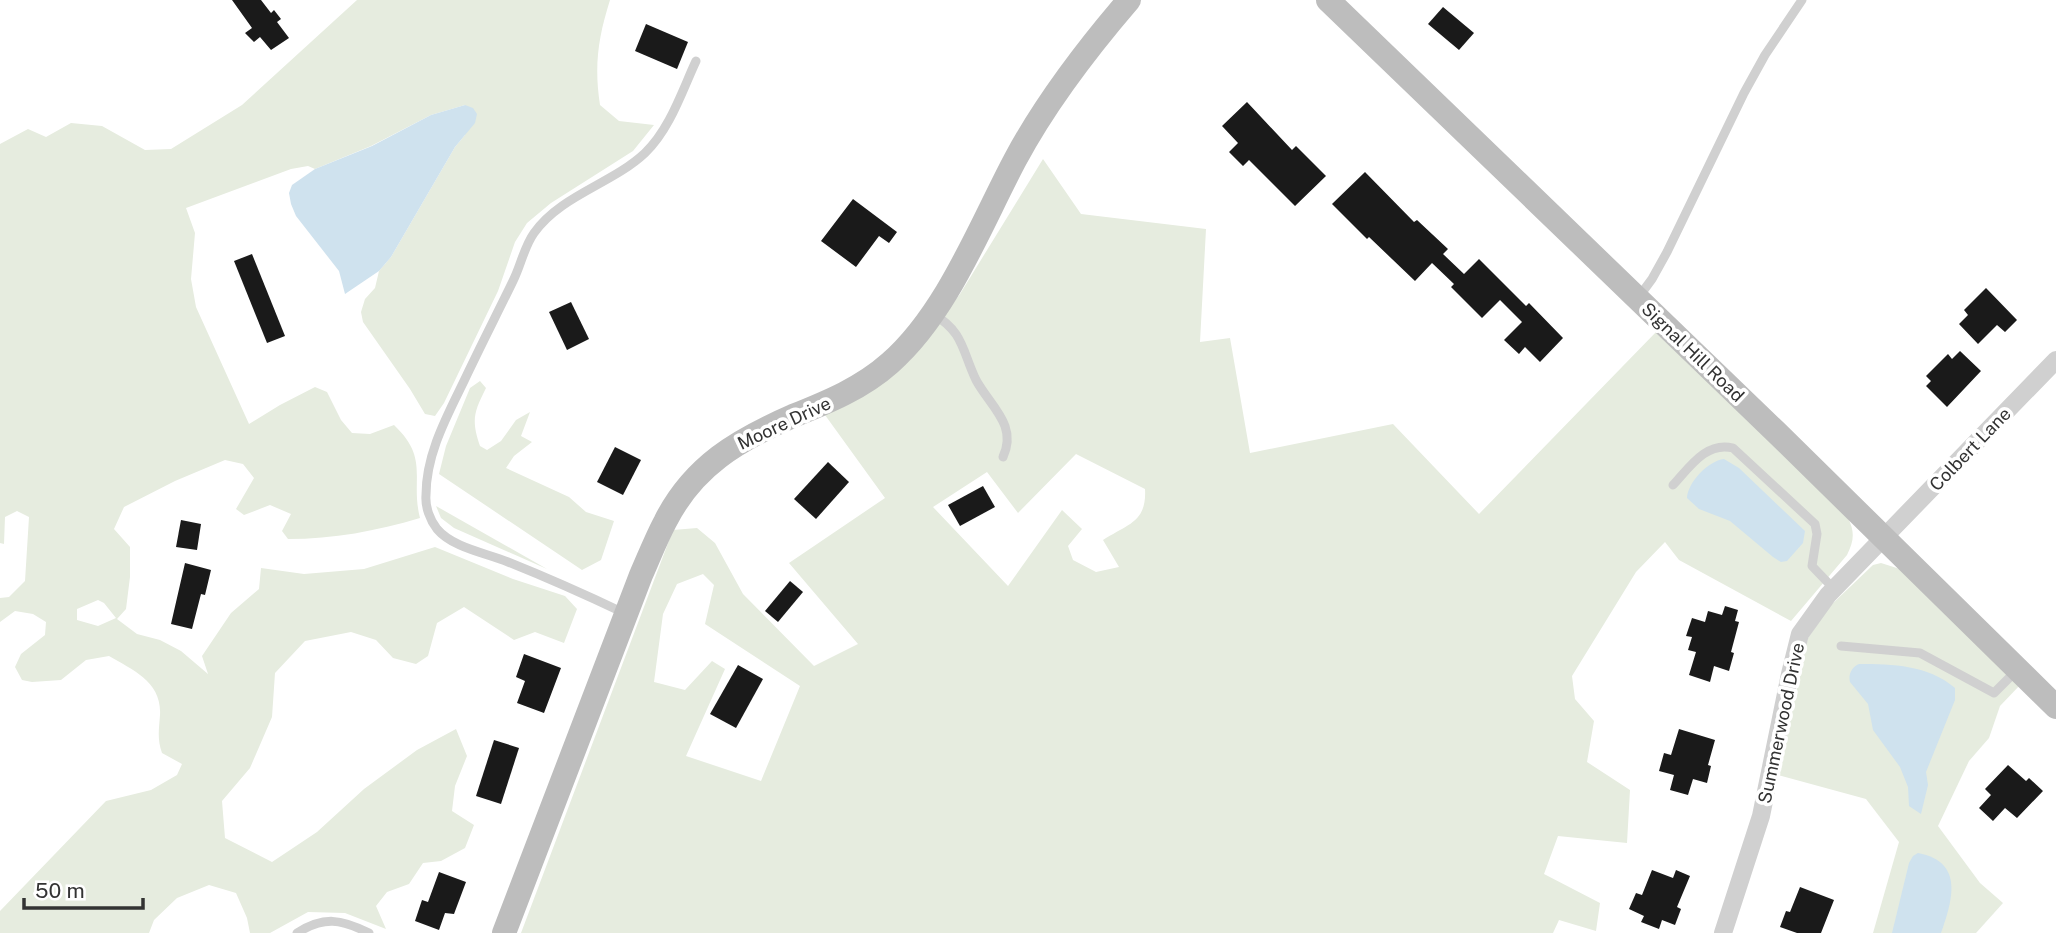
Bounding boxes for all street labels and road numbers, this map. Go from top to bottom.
street label: Signal Hill Road [1638,298,1748,406]
street label: Moore Drive [734,392,834,454]
street label: Colbert Lane [1925,403,2015,495]
street label: Summerwood Drive [1754,641,1808,805]

